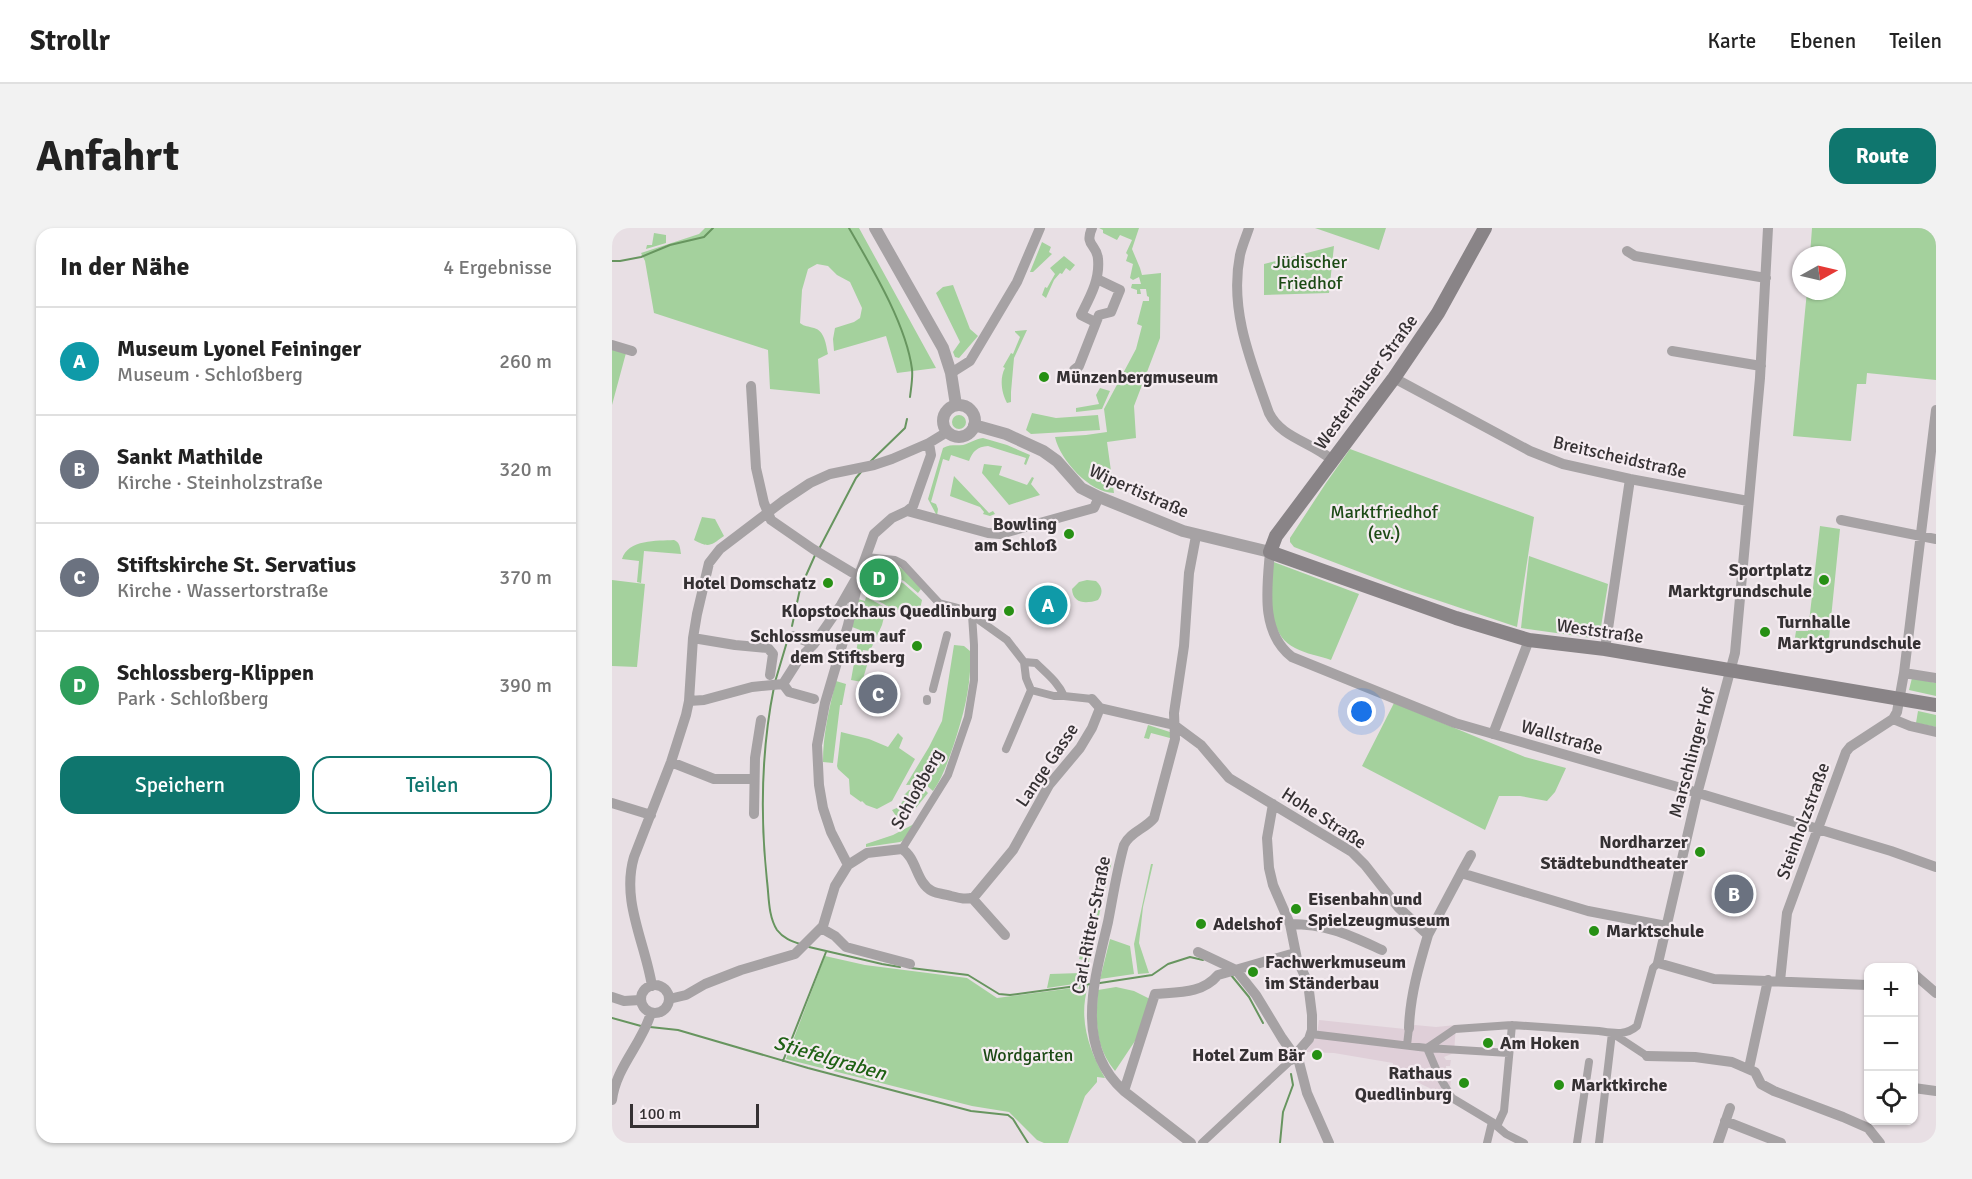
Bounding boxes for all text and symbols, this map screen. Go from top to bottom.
text: Strollr [30,24,110,58]
text: Karte [1707,28,1756,54]
text: Ebenen [1789,28,1856,54]
text: Teilen [1889,28,1942,54]
button: Route [1829,128,1936,184]
text: Anfahrt [36,131,179,182]
north arrow [1792,246,1846,300]
text: In der Nähe [60,251,190,283]
park label: Jüdischer Friedhof [1273,251,1347,294]
text: 4 Ergebnisse [443,255,552,280]
street label: Westerhäuser Straße [1310,310,1422,454]
text: Museum Lyonel Feininger [117,335,361,362]
text: A [73,349,86,374]
text: 260 m [499,349,552,374]
text: Museum · Schloßberg [117,362,303,387]
place label: Münzenbergmuseum [1056,366,1218,388]
marker: Münzenbergmuseum [1037,370,1051,384]
street label: Breitscheidstraße [1551,431,1689,483]
text: Sankt Mathilde [117,443,263,470]
text: B [73,457,86,482]
text: 320 m [499,457,552,482]
street label: Wipertistraße [1086,459,1192,523]
text: Kirche · Steinholzstraße [117,470,323,495]
park label: Marktfriedhof (ev.) [1330,501,1439,544]
place label: Bowling am Schloß [974,513,1057,556]
marker: Bowling am Schloß [1062,527,1076,541]
text: Stiftskirche St. Servatius [117,551,356,578]
pin: D [860,556,898,600]
place label: Sportplatz Marktgrundschule [1668,559,1812,602]
text: C [73,565,86,590]
text: 370 m [499,565,552,590]
place label: Hotel Domschatz [683,572,816,594]
marker: Sportplatz Marktgrundschule [1817,573,1831,587]
marker: Hotel Domschatz [821,576,835,590]
text: Kirche · Wassertorstraße [117,578,328,603]
pin: A [1028,582,1068,628]
place label: Klopstockhaus Quedlinburg [781,600,997,622]
marker: Klopstockhaus Quedlinburg [1002,604,1016,618]
place label: Turnhalle Marktgrundschule [1777,611,1921,654]
street label: Weststraße [1555,614,1645,648]
place label: Schlossmuseum auf dem Stiftsberg [750,625,906,668]
marker: Turnhalle Marktgrundschule [1758,625,1772,639]
marker: Schlossmuseum auf dem Stiftsberg [910,639,924,653]
text: Schlossberg-Klippen [117,659,314,686]
pin: C [858,672,898,716]
text: D [73,673,86,698]
text: 390 m [499,673,552,698]
street label: Marschlinger Hof [1664,685,1720,820]
text: Park · Schloßberg [117,686,269,711]
your location [1347,697,1376,726]
street label: Wallstraße [1518,715,1606,759]
street label: Lange Gasse [1011,719,1083,811]
street label: Schloßberg [886,745,948,833]
button: Speichern [60,756,300,814]
button: Teilen [312,756,552,814]
street label: Steinholzstraße [1772,760,1834,882]
street label: Hohe Straße [1278,782,1370,854]
place label: Nordharzer Städtebundtheater [1541,831,1689,874]
marker: Nordharzer Städtebundtheater [1693,845,1707,859]
street label: Carl-Ritter-Straße [1067,854,1115,996]
pin: B [1714,872,1754,916]
place label: Eisenbahn und Spielzeugmuseum [1308,888,1450,931]
marker: Eisenbahn und Spielzeugmuseum [1289,902,1303,916]
place label: Adelshof [1213,913,1284,935]
marker: Adelshof [1194,917,1208,931]
place label: Marktschule [1606,920,1704,942]
marker: Marktschule [1587,924,1601,938]
place label: Fachwerkmuseum im Ständerbau [1265,951,1406,994]
map controls [1864,963,1918,1125]
button: + [1864,963,1918,1017]
marker: Fachwerkmuseum im Ständerbau [1246,965,1260,979]
button: − [1864,1017,1918,1071]
water label: Stiefelgraben [771,1030,890,1086]
place label: Am Hoken [1500,1032,1580,1054]
marker: Am Hoken [1481,1036,1495,1050]
park label: Wordgarten [983,1044,1073,1066]
place label: Hotel Zum Bär [1192,1044,1306,1066]
marker: Hotel Zum Bär [1310,1048,1324,1062]
place label: Rathaus Quedlinburg [1355,1062,1452,1105]
button: locate [1864,1071,1918,1125]
place label: Marktkirche [1571,1074,1667,1096]
marker: Rathaus Quedlinburg [1457,1076,1471,1090]
marker: Marktkirche [1552,1078,1566,1092]
scale bar [630,1101,759,1128]
text: 100 m [639,1104,681,1124]

